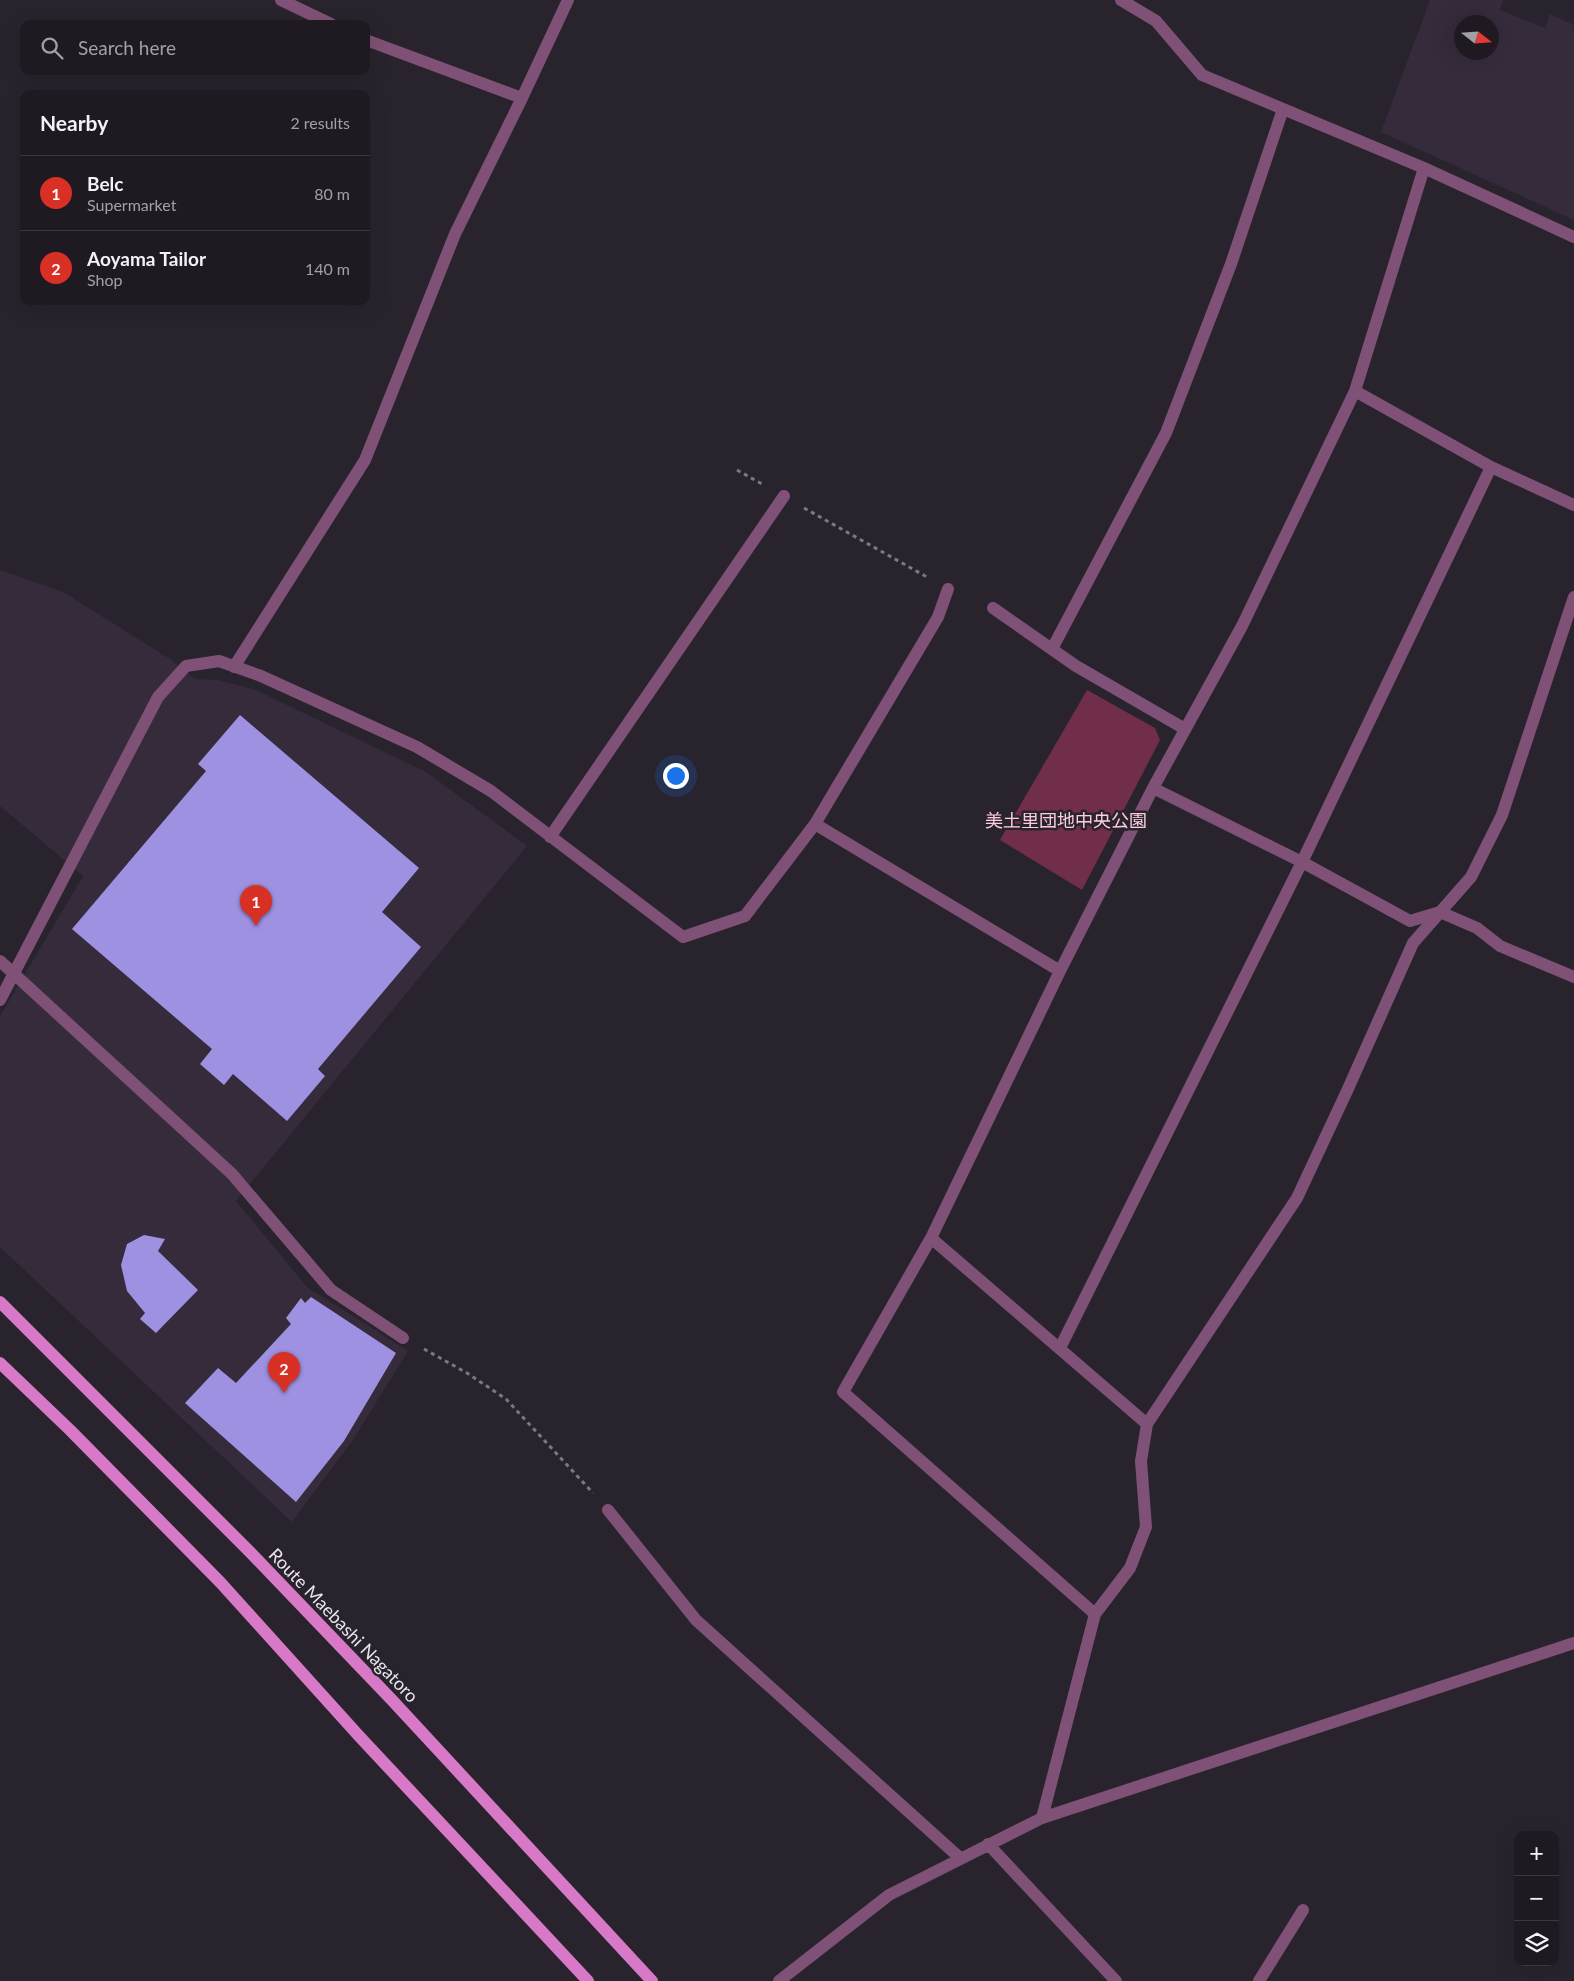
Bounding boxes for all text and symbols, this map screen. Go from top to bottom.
north arrow [1454,15,1499,60]
search box [20,20,370,75]
icon: search [38,34,66,62]
text: Search here [78,36,176,59]
text: Nearby [40,110,108,135]
text: 2 results [290,113,350,132]
text: Belc [87,172,123,195]
text: 1 [51,184,61,203]
text: 80 m [314,184,350,203]
text: Supermarket [87,195,176,214]
text: Aoyama Tailor [87,247,206,270]
text: 2 [51,259,61,278]
text: 140 m [305,259,350,278]
text: Shop [87,270,123,289]
your location [663,763,689,789]
park label: 美土里団地中央公園 [985,809,1147,831]
pin: 1 [240,885,272,926]
pin: 2 [268,1352,300,1393]
street label: Route Maebashi Nagatoro [265,1543,423,1707]
map controls [1514,1831,1559,1966]
button: + [1514,1831,1559,1876]
button: − [1514,1876,1559,1921]
button: layers [1514,1921,1559,1966]

